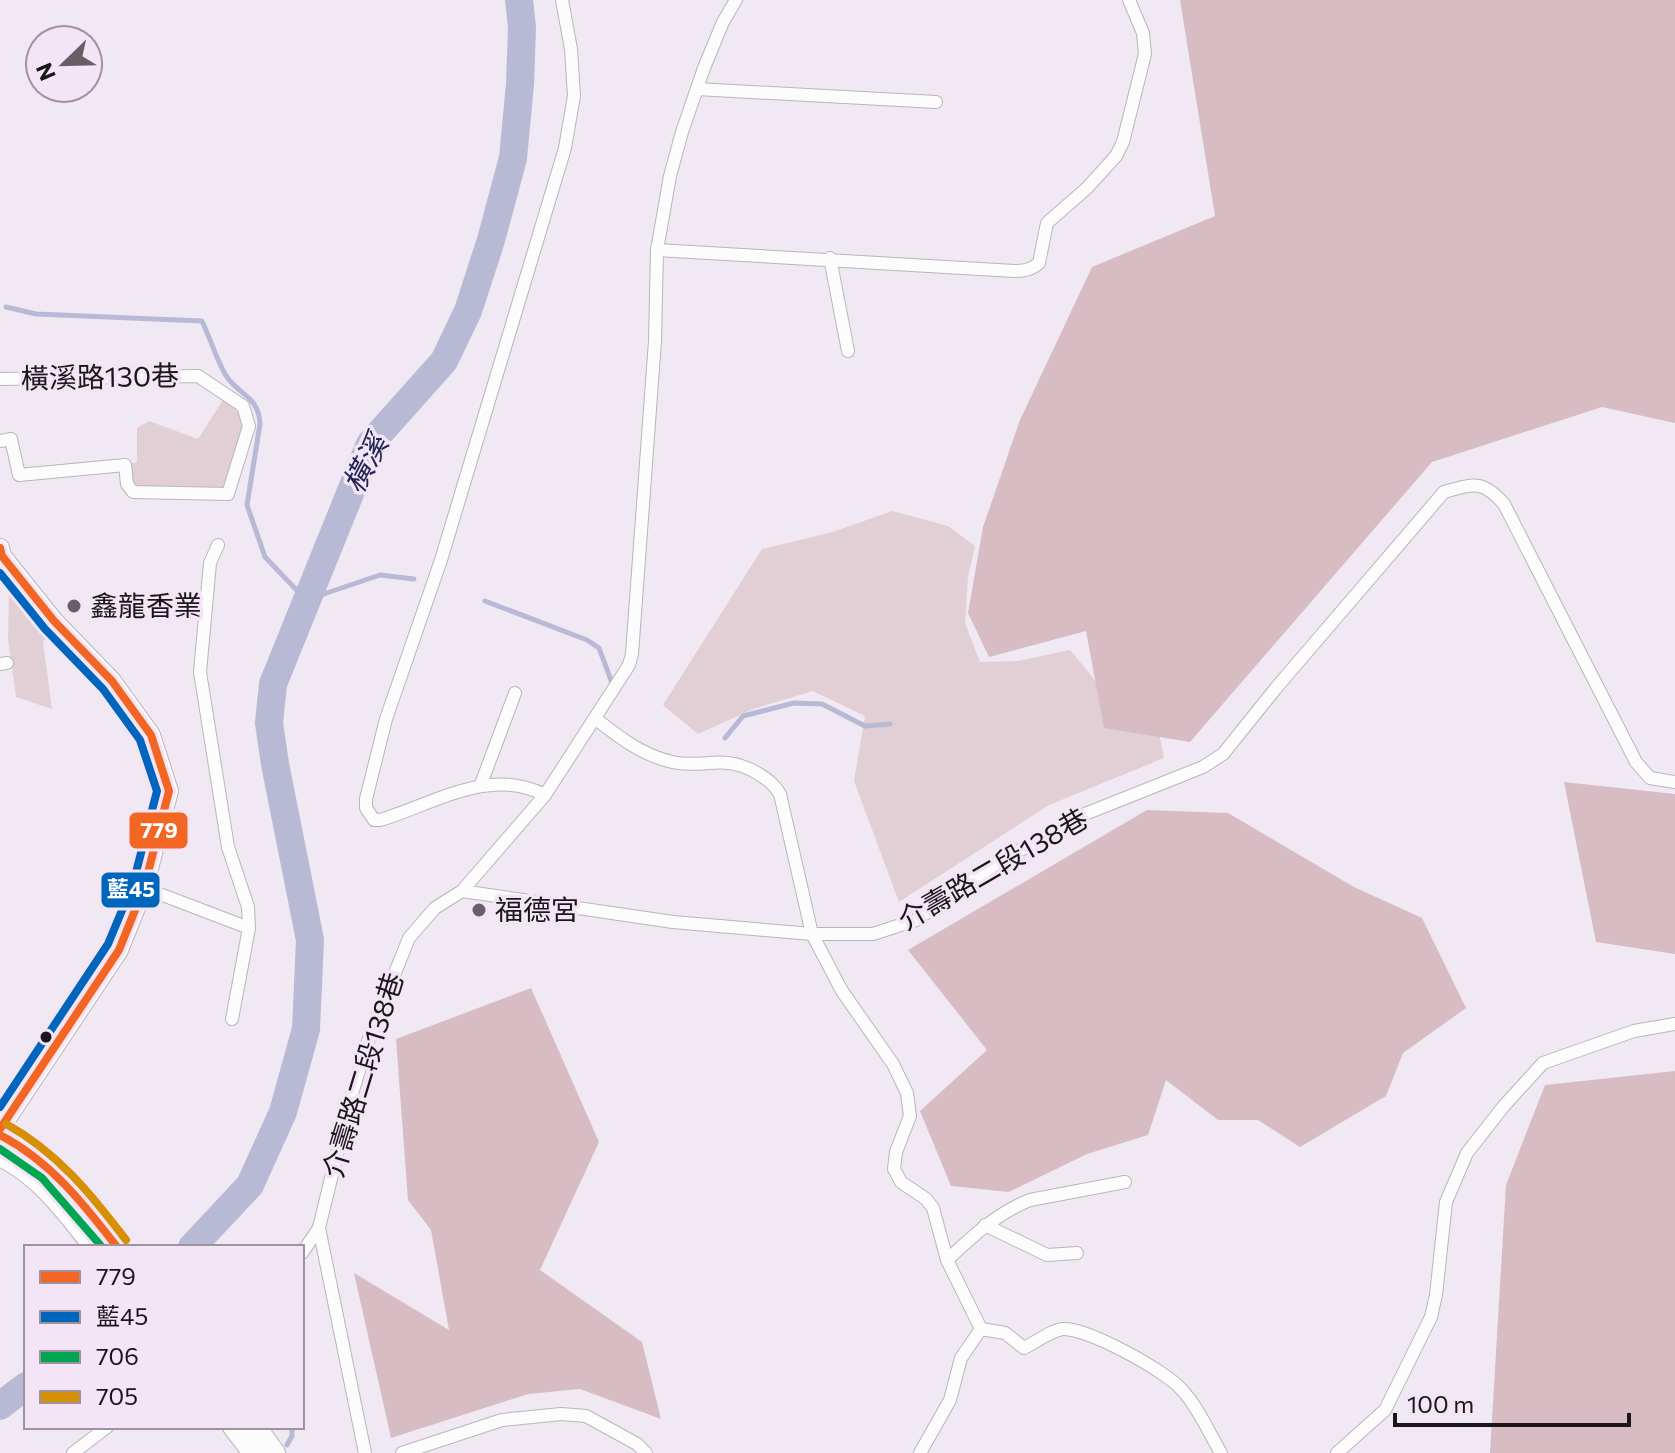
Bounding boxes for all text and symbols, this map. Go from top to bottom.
north arrow [24,24,104,104]
text: N [29,59,61,85]
street label: 橫溪路130巷 [21,358,179,394]
water label: 橫溪 [333,424,396,498]
place label: 鑫龍香業 [90,588,202,622]
marker: 鑫龍香業 [65,597,83,615]
street label: 介壽路二段138巷 [892,800,1093,936]
line badge: 779 [128,811,189,850]
text: 779 [140,816,178,843]
line badge: 藍45 [100,871,161,909]
text: 藍45 [107,875,155,902]
place label: 福德宮 [495,892,579,926]
marker: 福德宮 [470,901,488,919]
street label: 介壽路二段138巷 [315,968,409,1182]
unlabelled marker [38,1029,54,1045]
legend [24,1245,304,1429]
text: 779 [96,1261,136,1290]
text: 藍45 [96,1301,148,1330]
text: 706 [96,1341,139,1370]
scale bar [1395,1377,1629,1427]
text: 705 [96,1381,138,1410]
text: 100 m [1407,1389,1474,1418]

